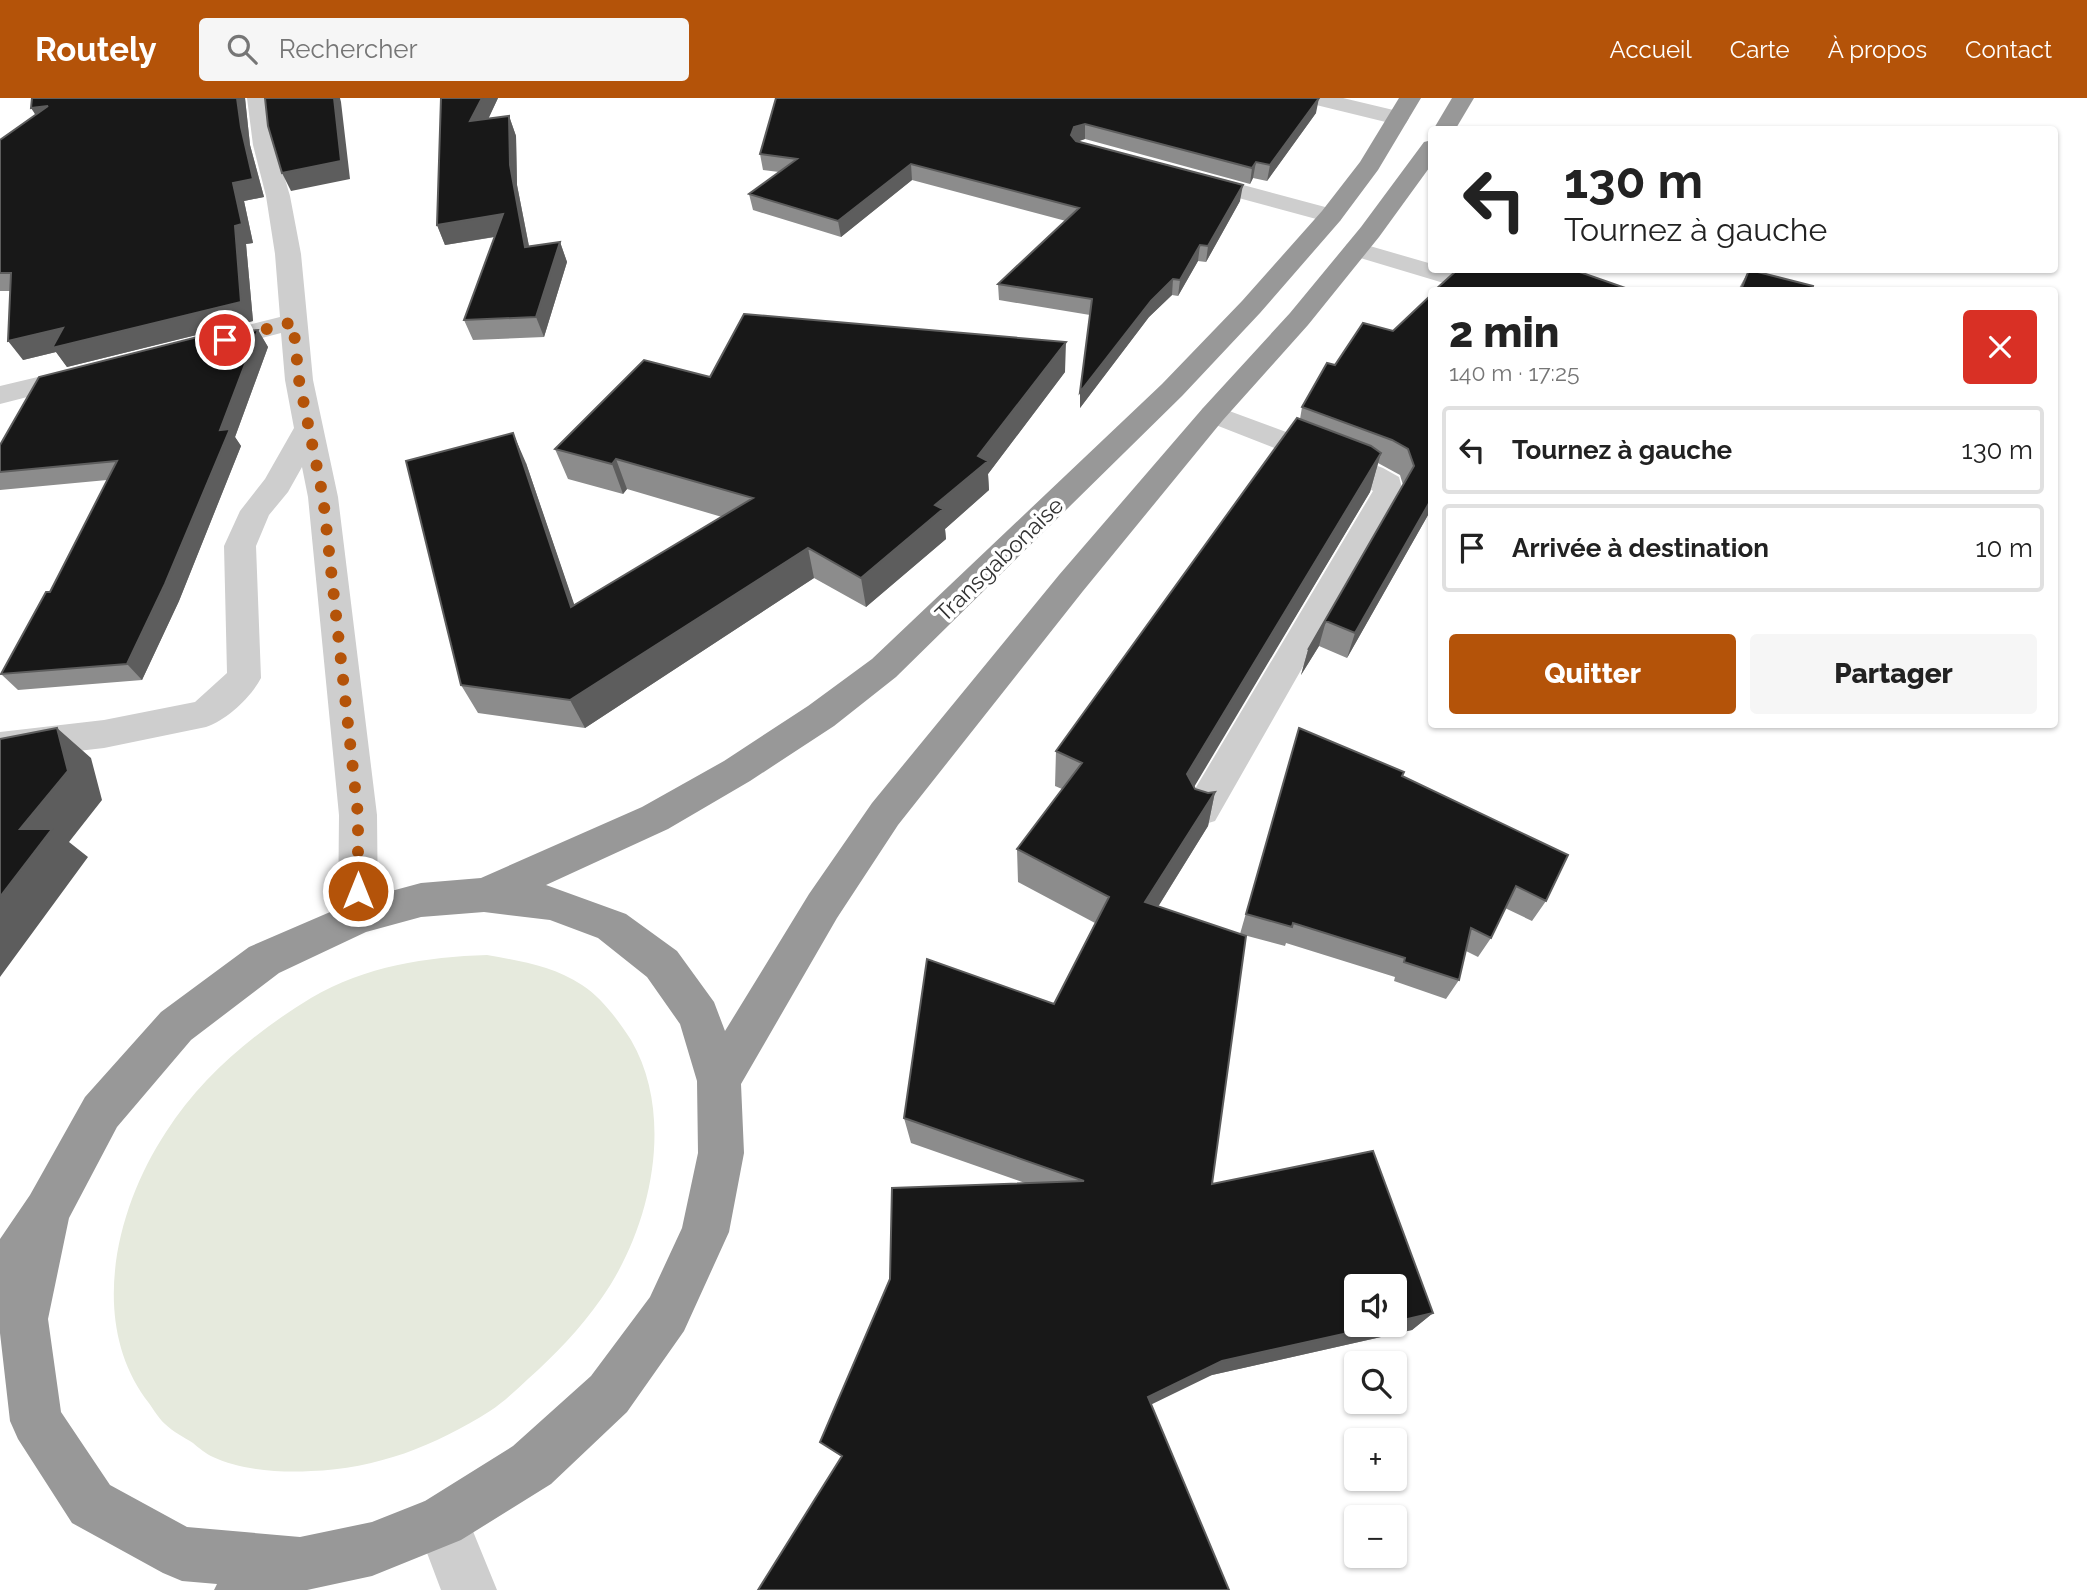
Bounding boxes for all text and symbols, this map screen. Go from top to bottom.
search box [199,18,689,81]
text: Routely [35,30,157,69]
icon: search [223,30,261,68]
text: Rechercher [279,34,418,64]
text: Accueil [1610,35,1692,64]
text: Carte [1730,35,1790,64]
text: À propos [1828,35,1927,64]
text: Contact [1965,35,2052,64]
text: 130 m [1564,152,1703,209]
icon: left [1449,154,1540,245]
text: Tournez à gauche [1564,211,1827,248]
text: 2 min [1449,308,1559,357]
pin [195,310,255,370]
button: close [1963,310,2037,384]
icon: arrive [206,321,244,359]
text: 140 m · 17:25 [1449,359,1579,386]
icon: left [1453,431,1491,469]
text: Tournez à gauche [1512,435,1732,465]
text: 130 m [1962,435,2033,465]
street label: Transgabonaise [929,491,1069,627]
icon: arrive [1453,529,1491,567]
text: Arrivée à destination [1512,533,1769,563]
text: 10 m [1975,533,2033,563]
button: Quitter [1449,634,1736,714]
button: Partager [1750,634,2037,714]
position arrow [321,854,395,928]
map controls [1344,1274,1407,1568]
button: sound [1344,1274,1407,1337]
button: search [1344,1351,1407,1414]
button: + [1344,1428,1407,1491]
button: − [1344,1505,1407,1568]

